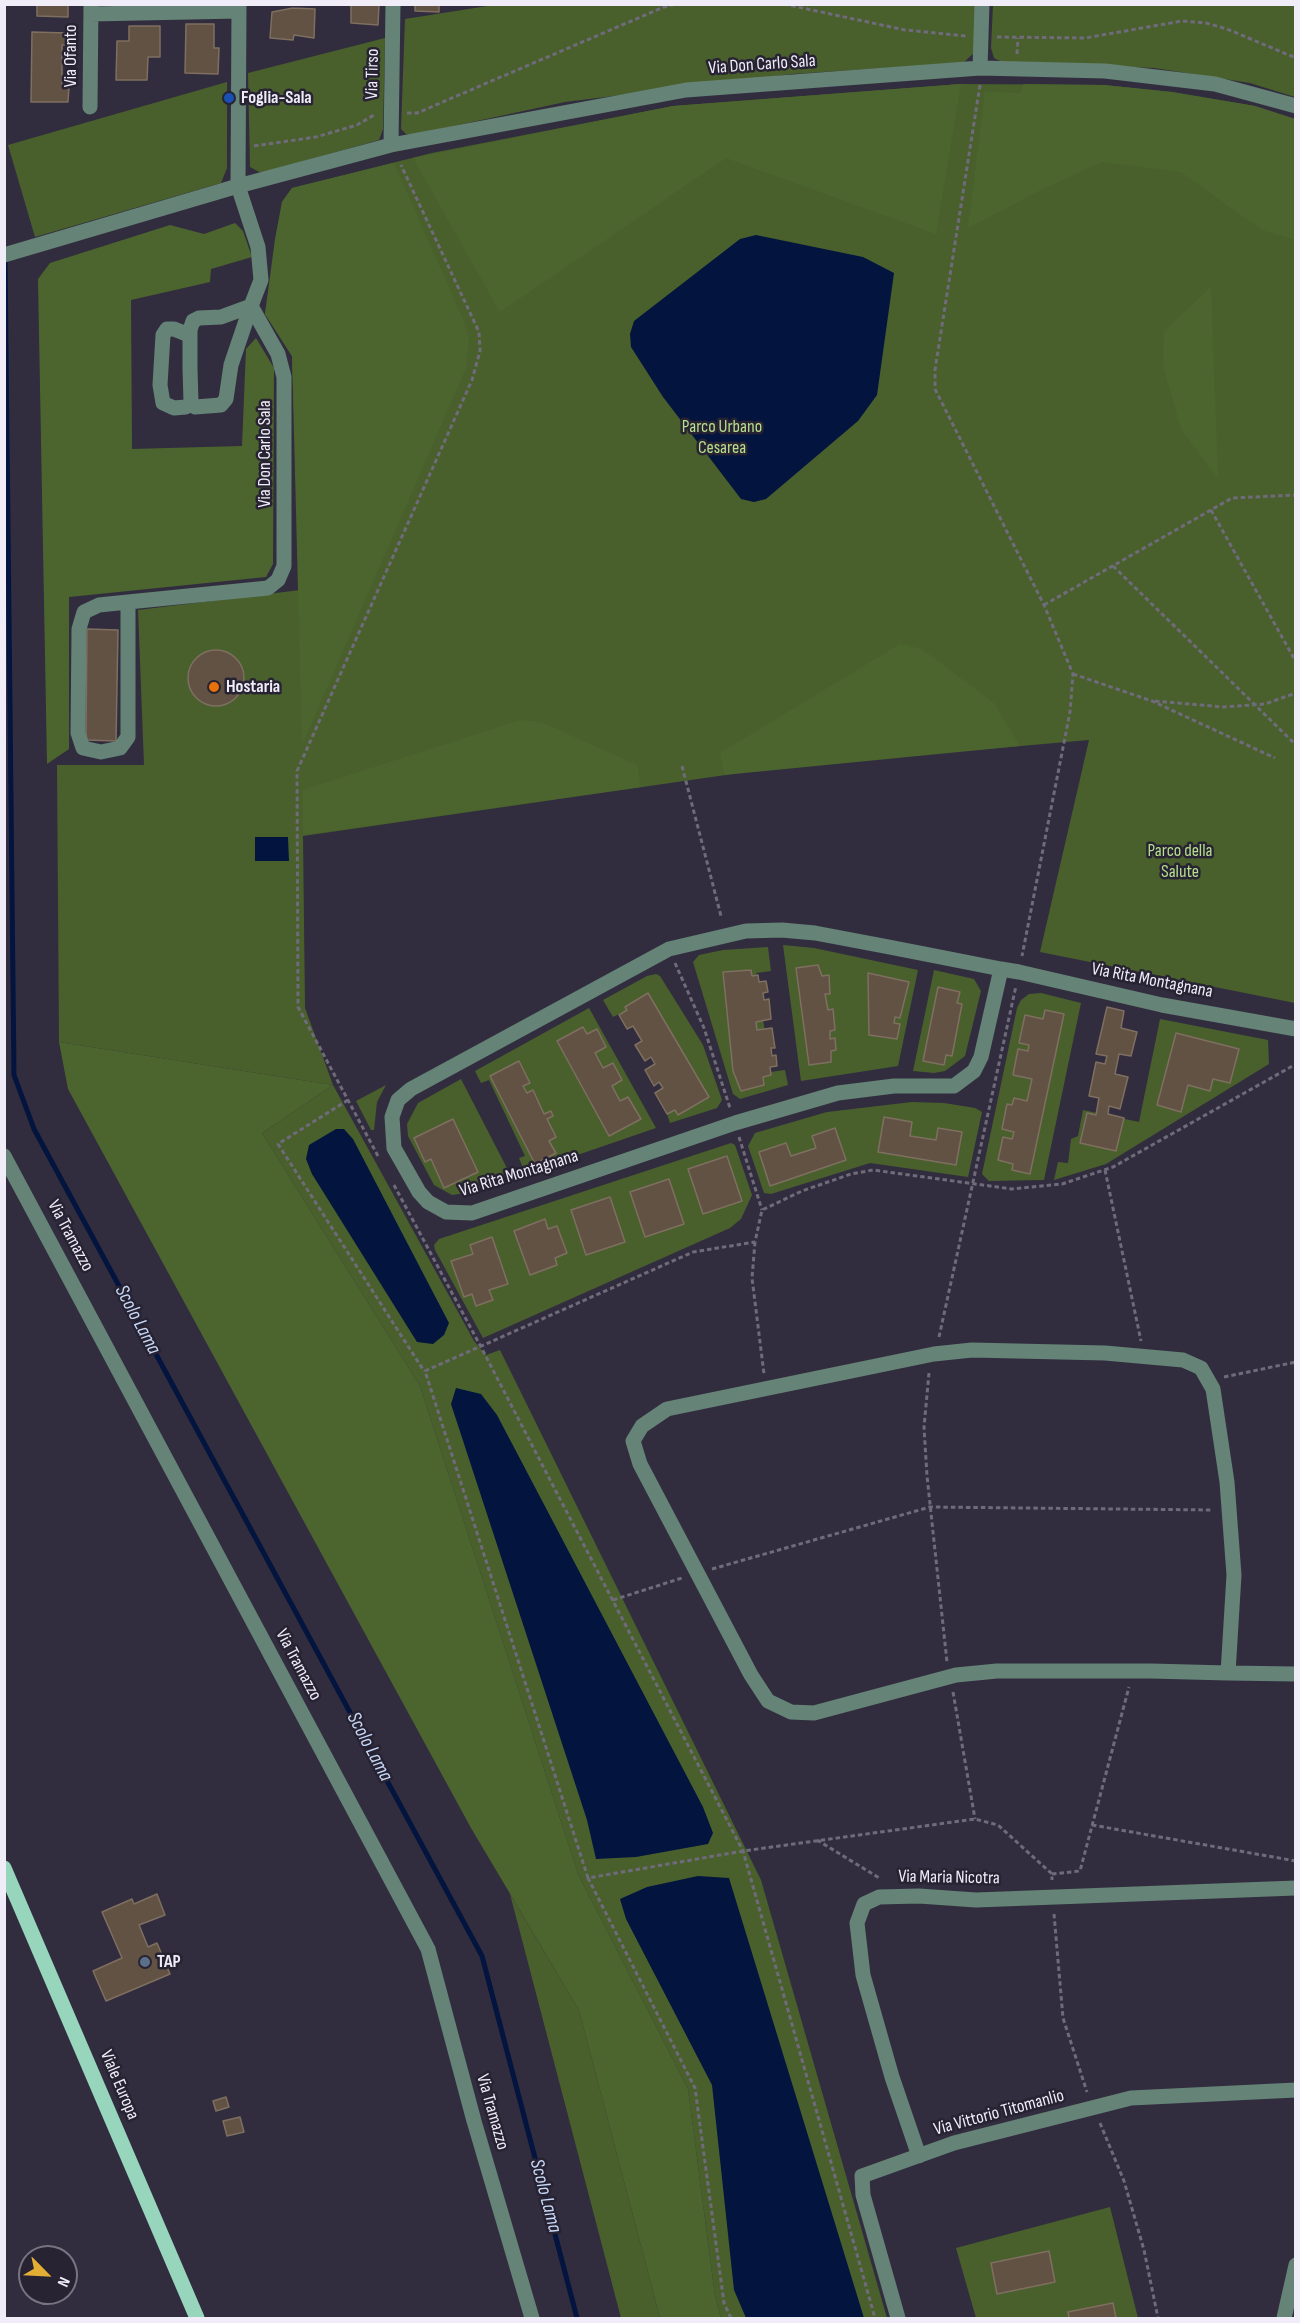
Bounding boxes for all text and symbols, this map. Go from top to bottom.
street label: Via Ofanto [60,25,82,87]
street label: Via Tirso [362,48,384,100]
street label: Via Don Carlo Sala [708,50,816,80]
place label: Foglia-Sala [241,87,312,109]
marker: Foglia-Sala [222,91,236,105]
street label: Via Don Carlo Sala [254,400,276,508]
park label: Parco Urbano Cesarea [682,416,762,458]
place label: Hostaria [226,676,280,698]
marker: Hostaria [207,680,221,694]
park label: Parco della Salute [1148,840,1212,882]
street label: Via Rita Montagnana [1090,959,1214,1003]
street label: Via Rita Montagnana [457,1146,581,1202]
street label: Via Tramazzo [42,1197,98,1275]
water label: Scolo Lama [109,1281,165,1359]
street label: Via Tramazzo [270,1626,326,1704]
water label: Scolo Lama [341,1708,397,1786]
street label: Via Maria Nicotra [898,1866,1000,1890]
place label: TAP [157,1951,181,1973]
marker: TAP [138,1955,152,1969]
street label: Viale Europa [95,2047,143,2123]
street label: Via Tramazzo [471,2072,513,2152]
street label: Via Vittorio Titomanlio [931,2085,1067,2141]
water label: Scolo Lama [524,2157,566,2235]
north arrow [18,2245,78,2305]
text: N [53,2274,73,2289]

